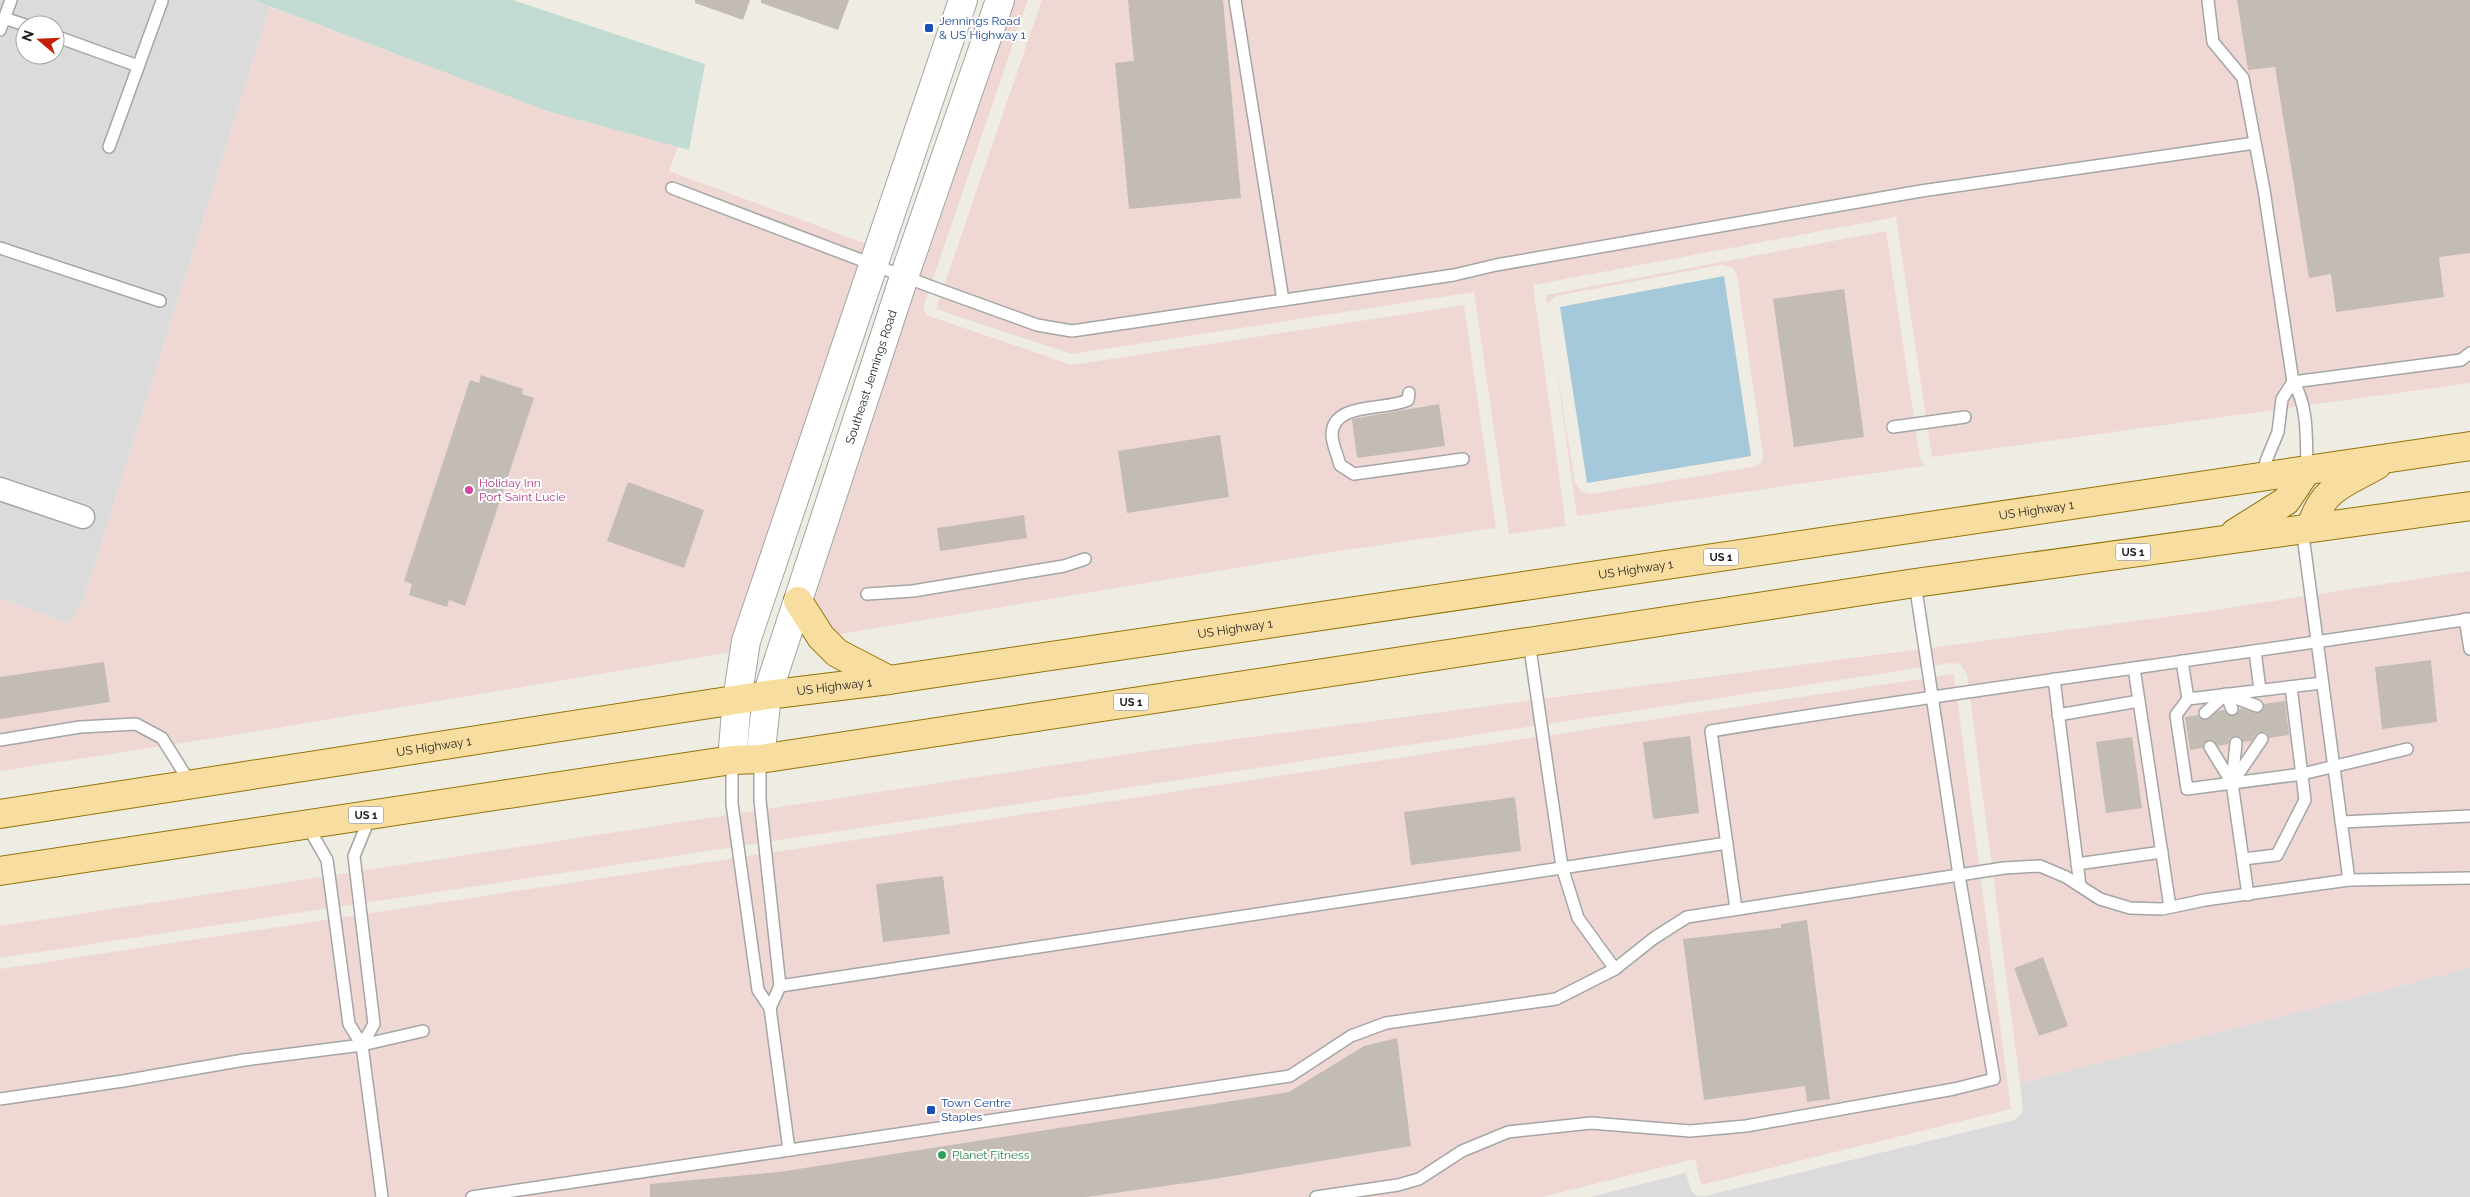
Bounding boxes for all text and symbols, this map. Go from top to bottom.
place label: Jennings Road & US Highway 1 [939,14,1026,42]
north arrow [15,15,65,65]
marker: Jennings Road & US Highway 1 [923,22,935,34]
text: N [18,28,37,43]
street label: Southeast Jennings Road [843,308,900,446]
place label: Holiday Inn Port Saint Lucie [479,476,566,504]
marker: Holiday Inn Port Saint Lucie [463,484,475,496]
street label: US Highway 1 [1998,498,2075,523]
road number: US 1 [2116,544,2150,560]
road number: US 1 [1704,548,1738,566]
street label: US Highway 1 [1597,557,1674,582]
street label: US Highway 1 [1197,616,1274,641]
street label: US Highway 1 [796,675,873,698]
road number: US 1 [1114,694,1148,710]
street label: US Highway 1 [395,734,472,759]
road number: US 1 [348,806,384,824]
place label: Town Centre Staples [941,1096,1011,1124]
marker: Town Centre Staples [925,1104,937,1116]
place label: Planet Fitness [952,1148,1030,1162]
marker: Planet Fitness [936,1149,948,1161]

